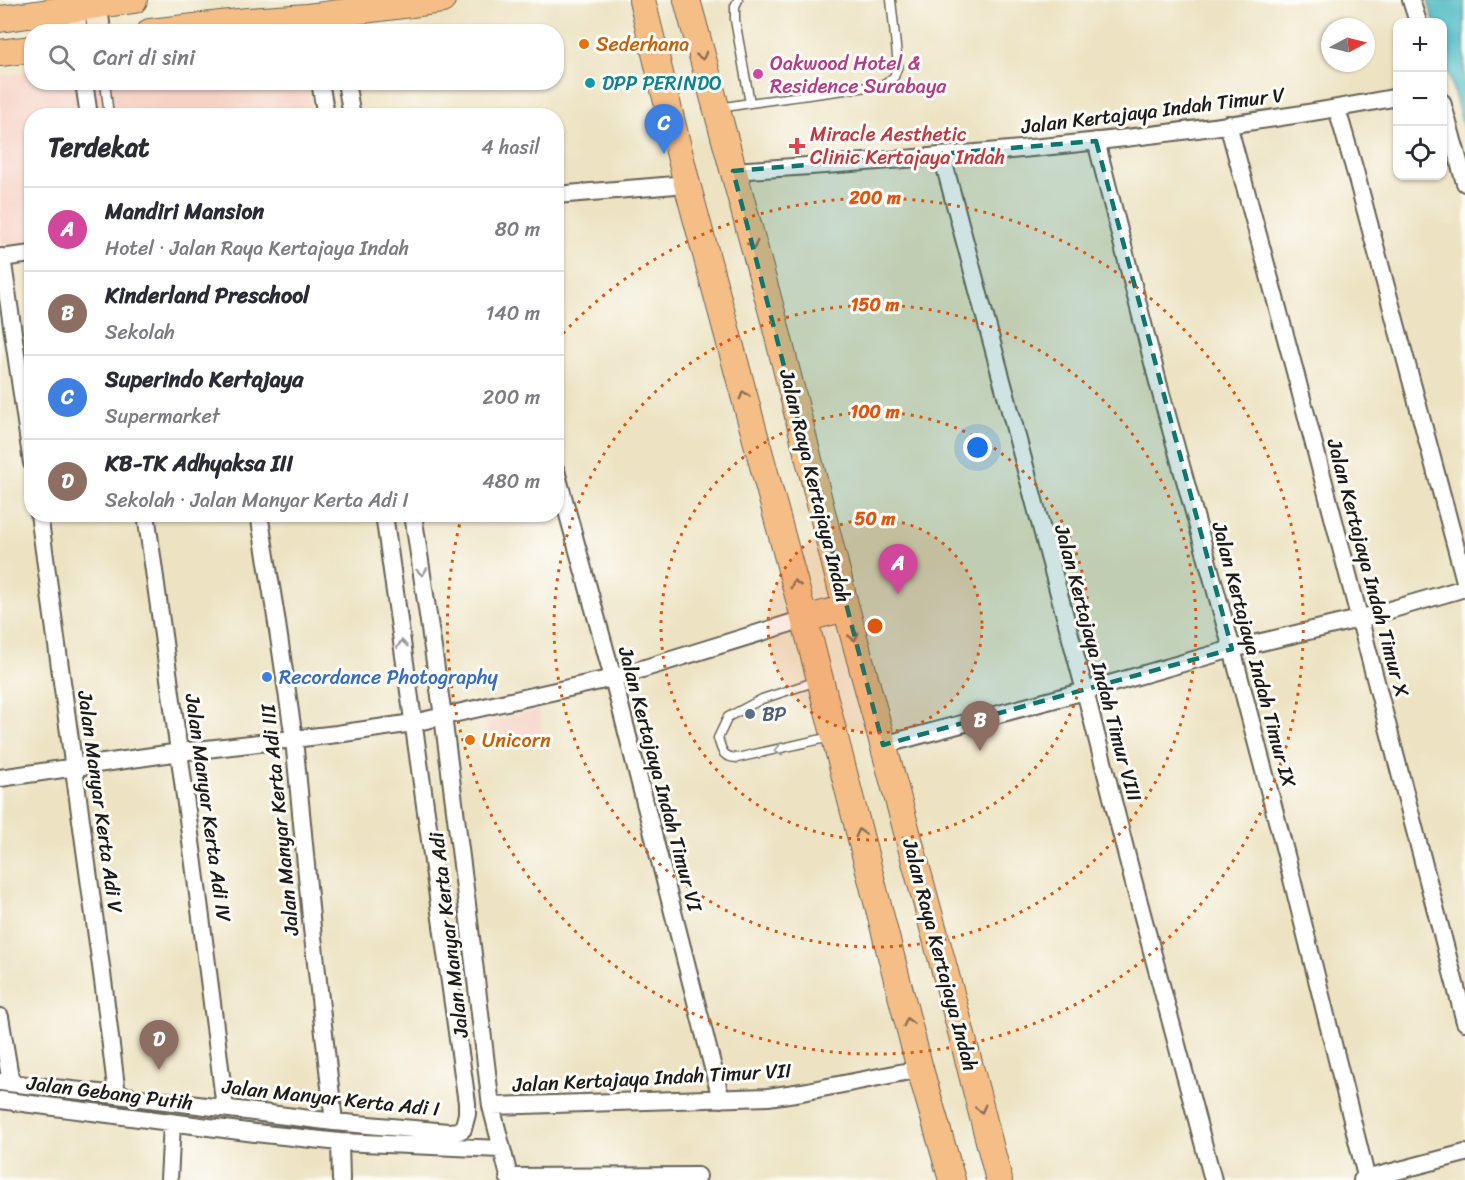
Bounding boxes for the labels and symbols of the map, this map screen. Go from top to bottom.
north arrow [1321,18,1375,72]
place label: Sederhana [596,27,689,62]
marker: Sederhana [577,37,591,51]
place label: Oakwood Hotel & Residence Surabaya [770,46,947,104]
one-way arrow [695,51,707,61]
place label: DPP PERINDO [602,66,722,101]
marker: Oakwood Hotel & Residence Surabaya [751,67,765,81]
marker: DPP PERINDO [583,76,597,90]
street label: Jalan Kertajaya Indah Timur V [1018,77,1288,145]
pin: C [644,104,684,154]
place label: Miracle Aesthetic Clinic Kertajaya Indah [810,117,1005,175]
marker: Miracle Aesthetic Clinic Kertajaya Indah [788,137,806,155]
text: 200 m [848,182,901,214]
one-way arrow [746,240,759,250]
text: 150 m [851,289,899,321]
street label: Jalan Raya Kertajaya Indah [769,365,861,606]
one-way arrow [739,391,752,401]
text: 100 m [851,396,900,428]
your location [963,433,992,462]
street label: Jalan Kertajaya Indah Timur X [1316,434,1419,701]
text: 50 m [855,503,896,535]
street label: Jalan Kertajaya Indah Timur IX [1201,517,1306,792]
street label: Jalan Kertajaya Indah Timur VIII [1044,520,1152,805]
pin: A [878,544,918,594]
one-way arrow [415,568,427,577]
one-way arrow [790,579,802,590]
centre of rings [865,616,885,636]
one-way arrow [847,631,859,642]
one-way arrow [397,639,409,649]
street label: Jalan Kertajaya Indah Timur VI [608,642,712,916]
place label: Recordance Photography [279,660,498,695]
marker: Recordance Photography [260,670,274,684]
street label: Jalan Manyar Kerta Adi V [67,688,133,915]
street label: Jalan Manyar Kerta Adi IV [175,691,241,924]
place label: BP [762,697,787,732]
street label: Jalan Manyar Kerta Adi III [250,702,310,938]
pin: B [960,702,1000,751]
marker: BP [743,707,757,721]
place label: Unicorn [482,723,551,758]
marker: Unicorn [463,733,477,747]
one-way arrow [773,742,783,755]
street label: Jalan Manyar Kerta Adi [419,829,479,1041]
one-way arrow [855,829,867,839]
street label: Jalan Raya Kertajaya Indah [892,834,988,1075]
one-way arrow [903,1018,916,1028]
pin: D [140,1020,178,1070]
street label: Jalan Kertajaya Indah Timur VII [511,1053,792,1103]
street label: Jalan Gebang Putih [24,1065,195,1121]
street label: Jalan Manyar Kerta Adi I [220,1069,441,1127]
one-way arrow [974,1103,986,1114]

